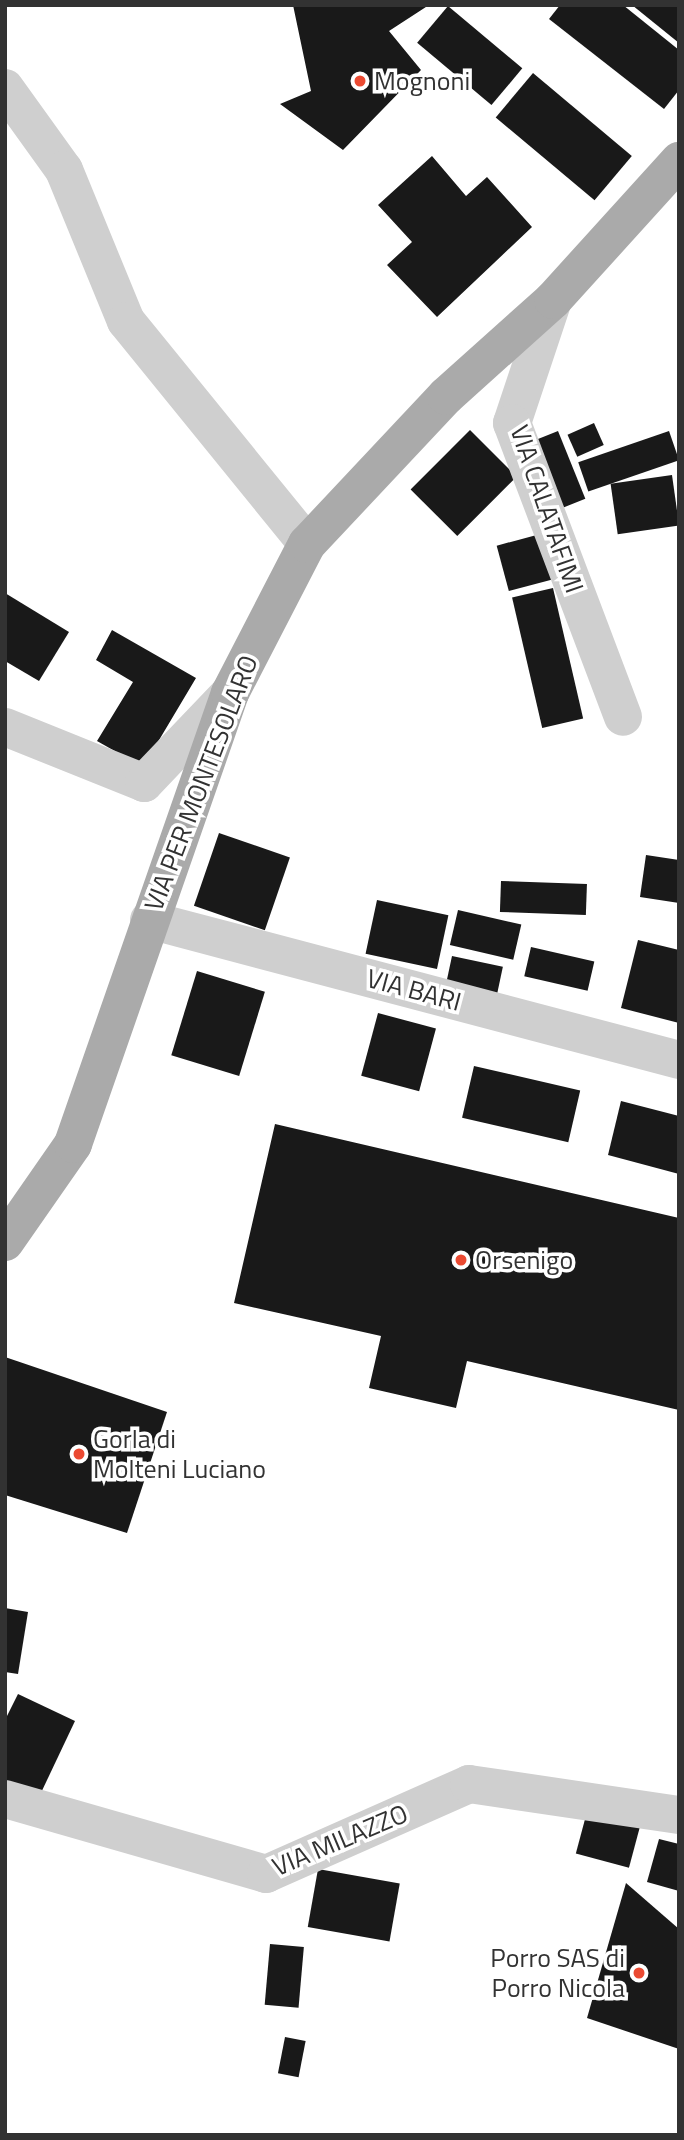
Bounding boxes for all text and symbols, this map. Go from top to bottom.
place label: Mognoni [374,65,470,97]
marker: Mognoni [352,73,368,89]
street label: VIA CALATAFIMI [504,421,590,597]
street label: VIA PER MONTESOLARO [138,651,264,915]
street label: VIA BARI [363,962,465,1018]
place label: Orsenigo [475,1244,573,1276]
marker: Orsenigo [453,1252,469,1268]
place label: Gorla di Molteni Luciano [93,1423,266,1484]
marker: Gorla di Molteni Luciano [71,1446,87,1462]
street label: VIA MILAZZO [268,1798,412,1882]
place label: Porro SAS di Porro Nicola [490,1942,625,2004]
marker: Porro SAS di Porro Nicola [631,1965,647,1981]

